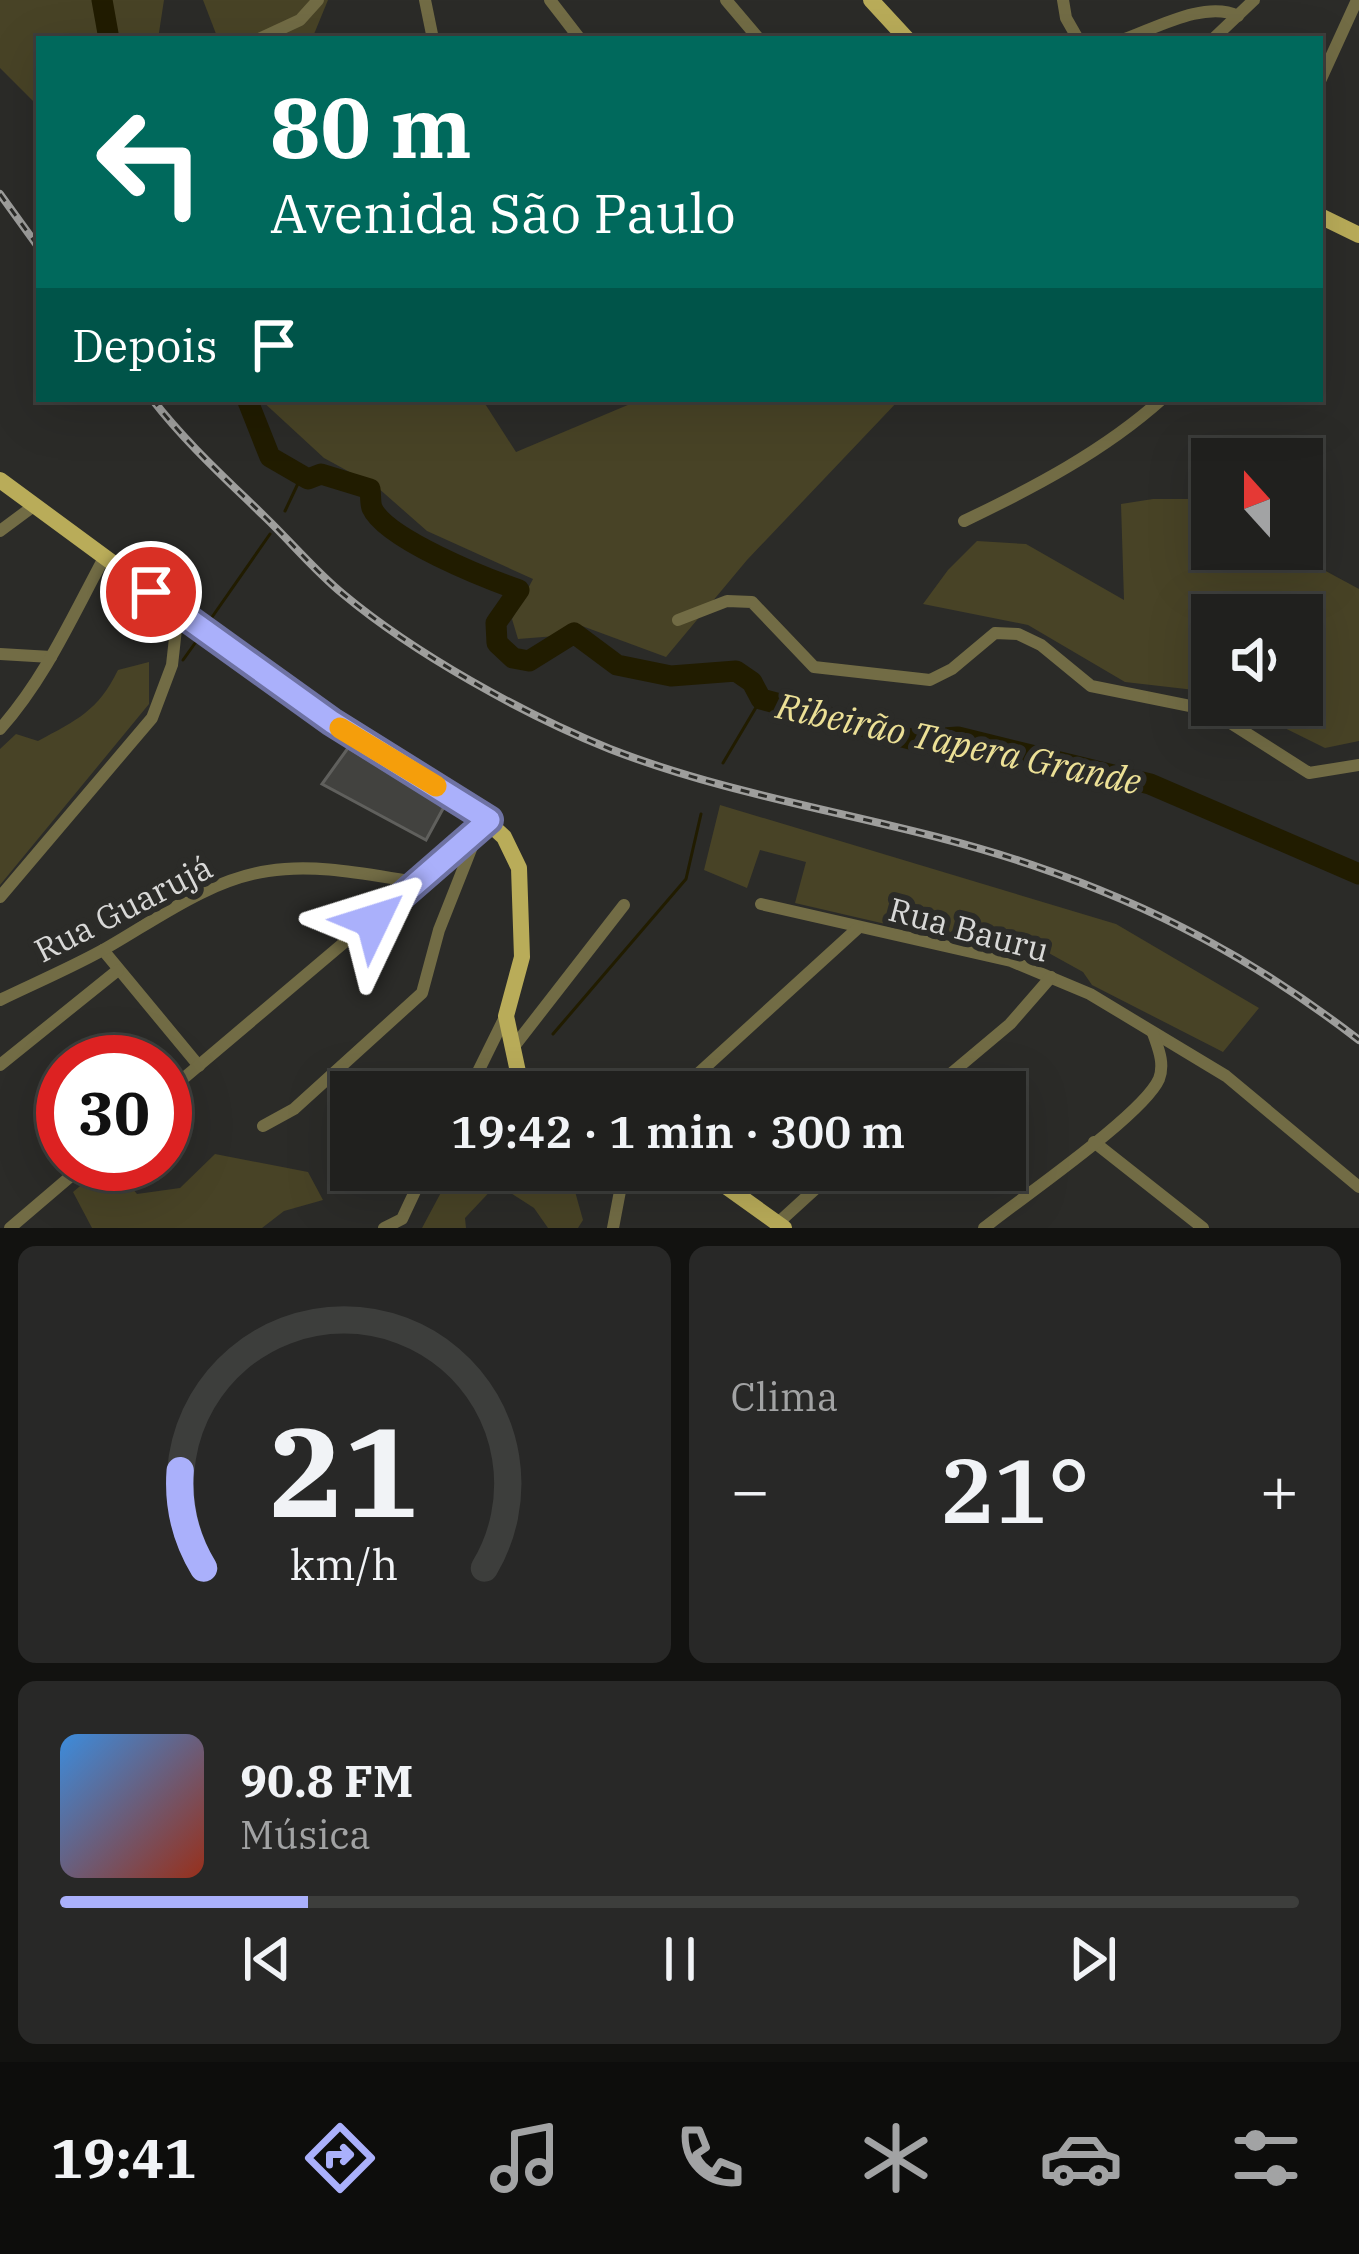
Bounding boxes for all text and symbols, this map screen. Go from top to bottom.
text: 80 m [270,72,472,181]
icon: left [72,84,228,240]
text: Avenida São Paulo [270,178,736,248]
icon: arrive [241,312,307,378]
text: Depois [72,316,217,374]
north arrow [1191,438,1323,570]
map controls [1191,438,1323,726]
pin [100,541,202,643]
icon: arrive [118,559,184,625]
button: sound [1191,594,1323,726]
water label: Ribeirão Tapera Grande [771,681,1146,805]
street label: Rua Guarujá [27,845,219,971]
position arrow [310,858,436,984]
street label: Rua Bauru [884,887,1054,971]
speed limit sign: 30 [36,1035,192,1191]
text: 19:42 · 1 min · 300 m [451,1102,905,1160]
text: Clima [731,1371,838,1422]
text: 21 [269,1389,419,1551]
text: 21° [940,1431,1090,1548]
text: − [731,1446,770,1532]
text: + [1259,1446,1299,1532]
text: km/h [290,1535,398,1591]
text: 90.8 FM [240,1751,413,1809]
text: Música [240,1809,371,1860]
icon: previous [234,1926,300,1992]
icon: pause [647,1926,713,1992]
icon: next [1060,1926,1126,1992]
icon: directions [298,2116,382,2200]
icon: music [483,2116,567,2200]
icon: phone [668,2116,752,2200]
icon: climate [854,2116,938,2200]
icon: car [1039,2116,1123,2200]
icon: filters [1224,2116,1308,2200]
text: 19:41 [51,2123,197,2193]

